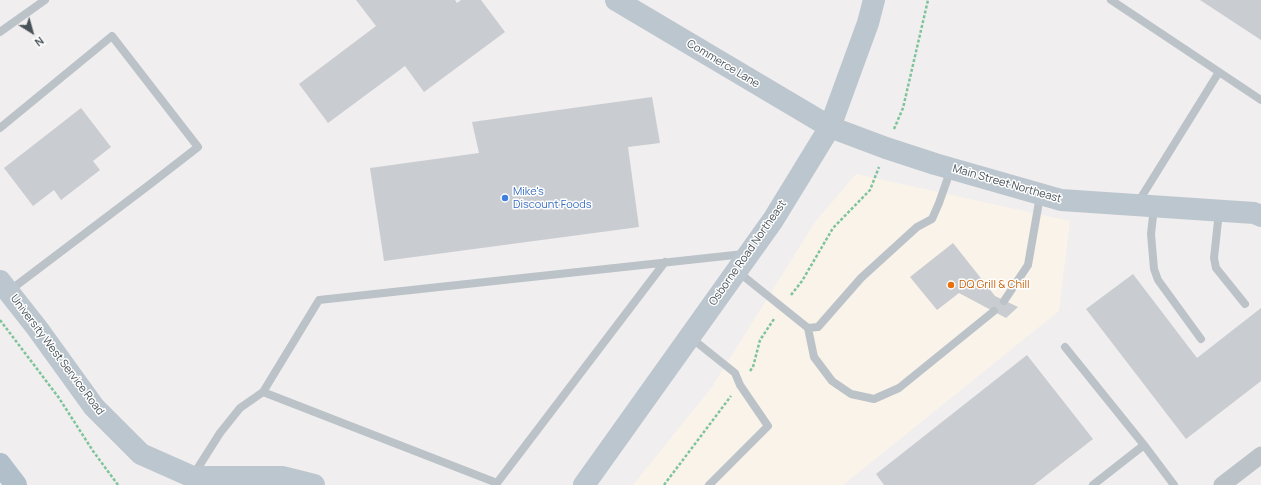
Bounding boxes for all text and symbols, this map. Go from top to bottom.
north arrow [12,12,52,52]
text: N [32,34,47,50]
street label: Commerce Lane [684,37,762,91]
street label: Main Street Northeast [951,162,1063,206]
place label: Mike's Discount Foods [513,185,592,211]
marker: Mike's Discount Foods [500,193,510,203]
street label: Osborne Road Northeast [707,198,789,308]
place label: DQ Grill & Chill [959,278,1030,292]
marker: DQ Grill & Chill [946,280,956,290]
street label: University West Service Road [7,292,107,418]

